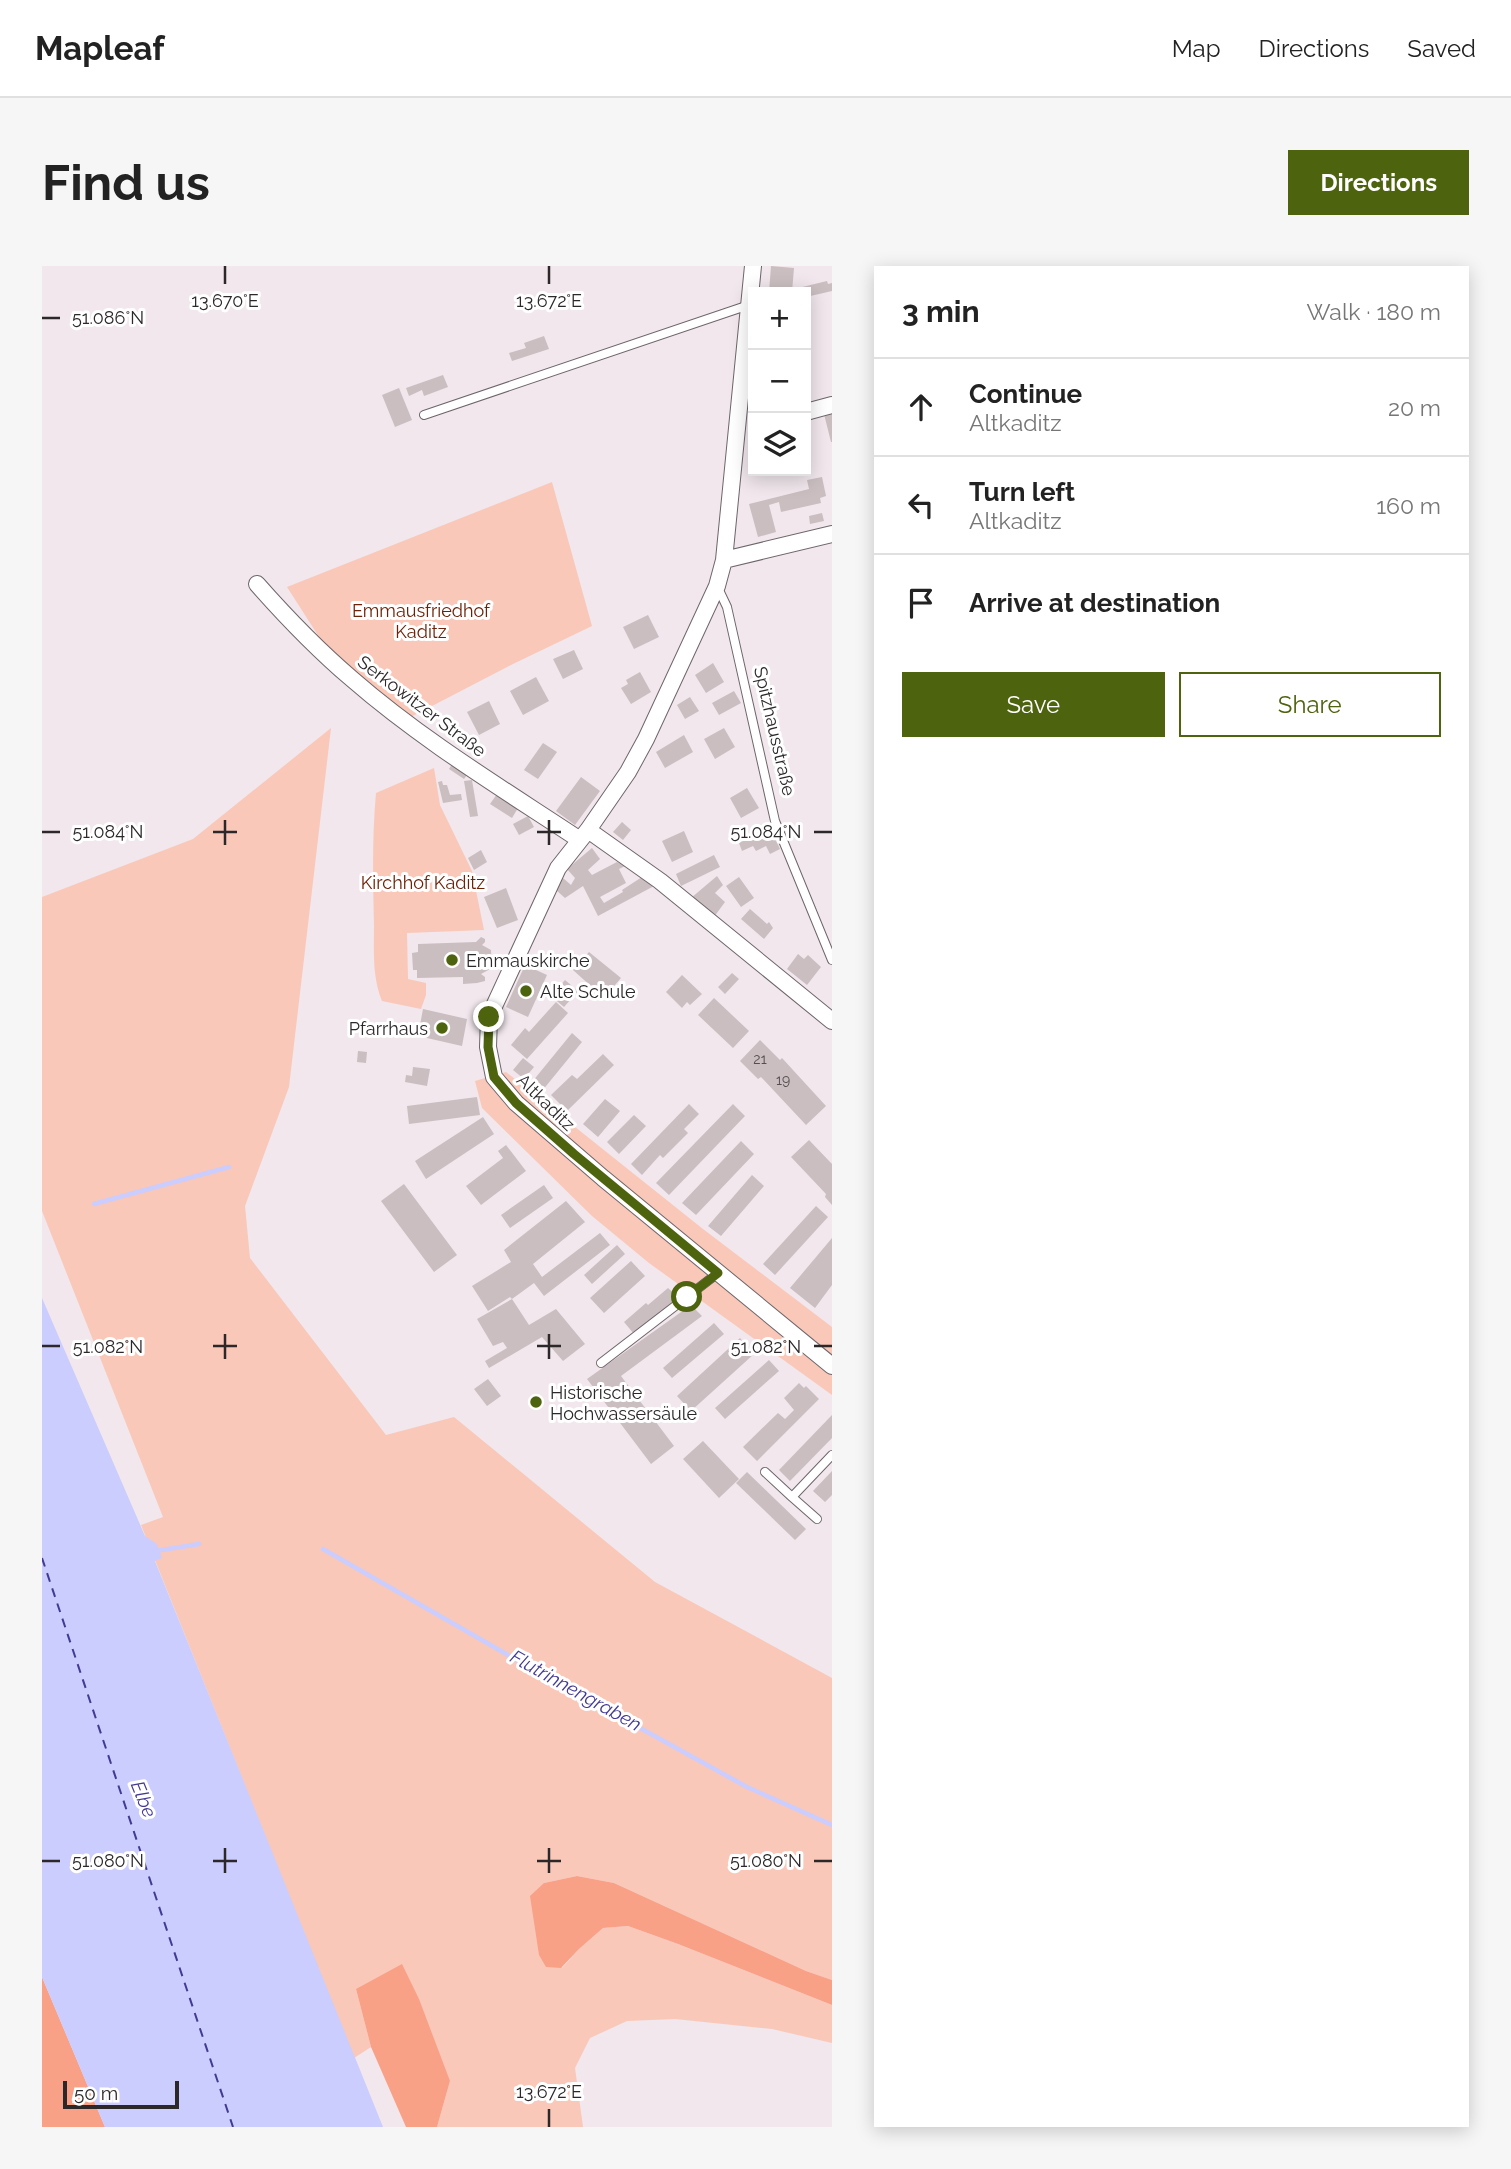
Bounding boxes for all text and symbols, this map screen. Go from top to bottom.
text: Mapleaf [35,29,165,68]
text: Map [1172,34,1221,63]
text: Directions [1259,34,1369,63]
text: Saved [1407,34,1476,63]
button: Directions [1288,150,1469,215]
text: Find us [42,154,210,211]
map controls [748,287,811,476]
button: + [748,287,811,350]
text: 13.670°E [191,290,259,311]
text: 13.672°E [516,290,582,311]
text: 3 min [902,294,980,329]
text: Walk · 180 m [1307,298,1441,325]
text: 51.086°N [72,307,144,328]
button: − [748,350,811,413]
text: Continue [969,379,1082,409]
icon: ahead [902,388,940,426]
text: 20 m [1388,394,1441,421]
text: Altkaditz [969,409,1062,436]
button: layers [748,413,811,476]
text: Turn left [969,477,1075,507]
icon: left [902,486,940,524]
text: 160 m [1376,492,1441,519]
text: Altkaditz [969,507,1062,534]
icon: arrive [902,584,940,622]
text: Arrive at destination [969,588,1220,618]
park label: Emmausfriedhof Kaditz [352,600,491,642]
street label: Serkowitzer Straße [354,651,491,761]
street label: Spitzhausstraße [750,664,800,798]
button: Save [902,672,1165,737]
button: Share [1179,672,1441,737]
text: 51.084°N [73,821,143,842]
text: 51.084°N [731,821,801,842]
park label: Kirchhof Kaditz [361,872,485,893]
place label: Emmauskirche [466,950,590,971]
marker: Emmauskirche [444,952,460,968]
place label: Alte Schule [540,981,636,1002]
marker: Alte Schule [518,983,534,999]
route end [473,1001,504,1032]
place label: Pfarrhaus [349,1018,428,1039]
marker: Pfarrhaus [434,1020,450,1036]
house number: 21 [753,1051,767,1067]
street label: Altkaditz [513,1069,579,1135]
house number: 19 [776,1072,790,1088]
route start [671,1281,702,1312]
text: 51.082°N [73,1336,143,1357]
text: 51.082°N [731,1336,801,1357]
place label: Historische Hochwassersäule [550,1382,698,1424]
marker: Historische Hochwassersäule [528,1394,544,1410]
water label: Flutrinnengraben [507,1645,645,1735]
water label: Elbe [127,1777,161,1821]
text: 51.080°N [72,1850,144,1871]
text: 51.080°N [730,1850,802,1871]
scale bar [63,2078,178,2110]
text: 13.672°E [516,2081,582,2102]
text: 50 m [74,2082,118,2104]

